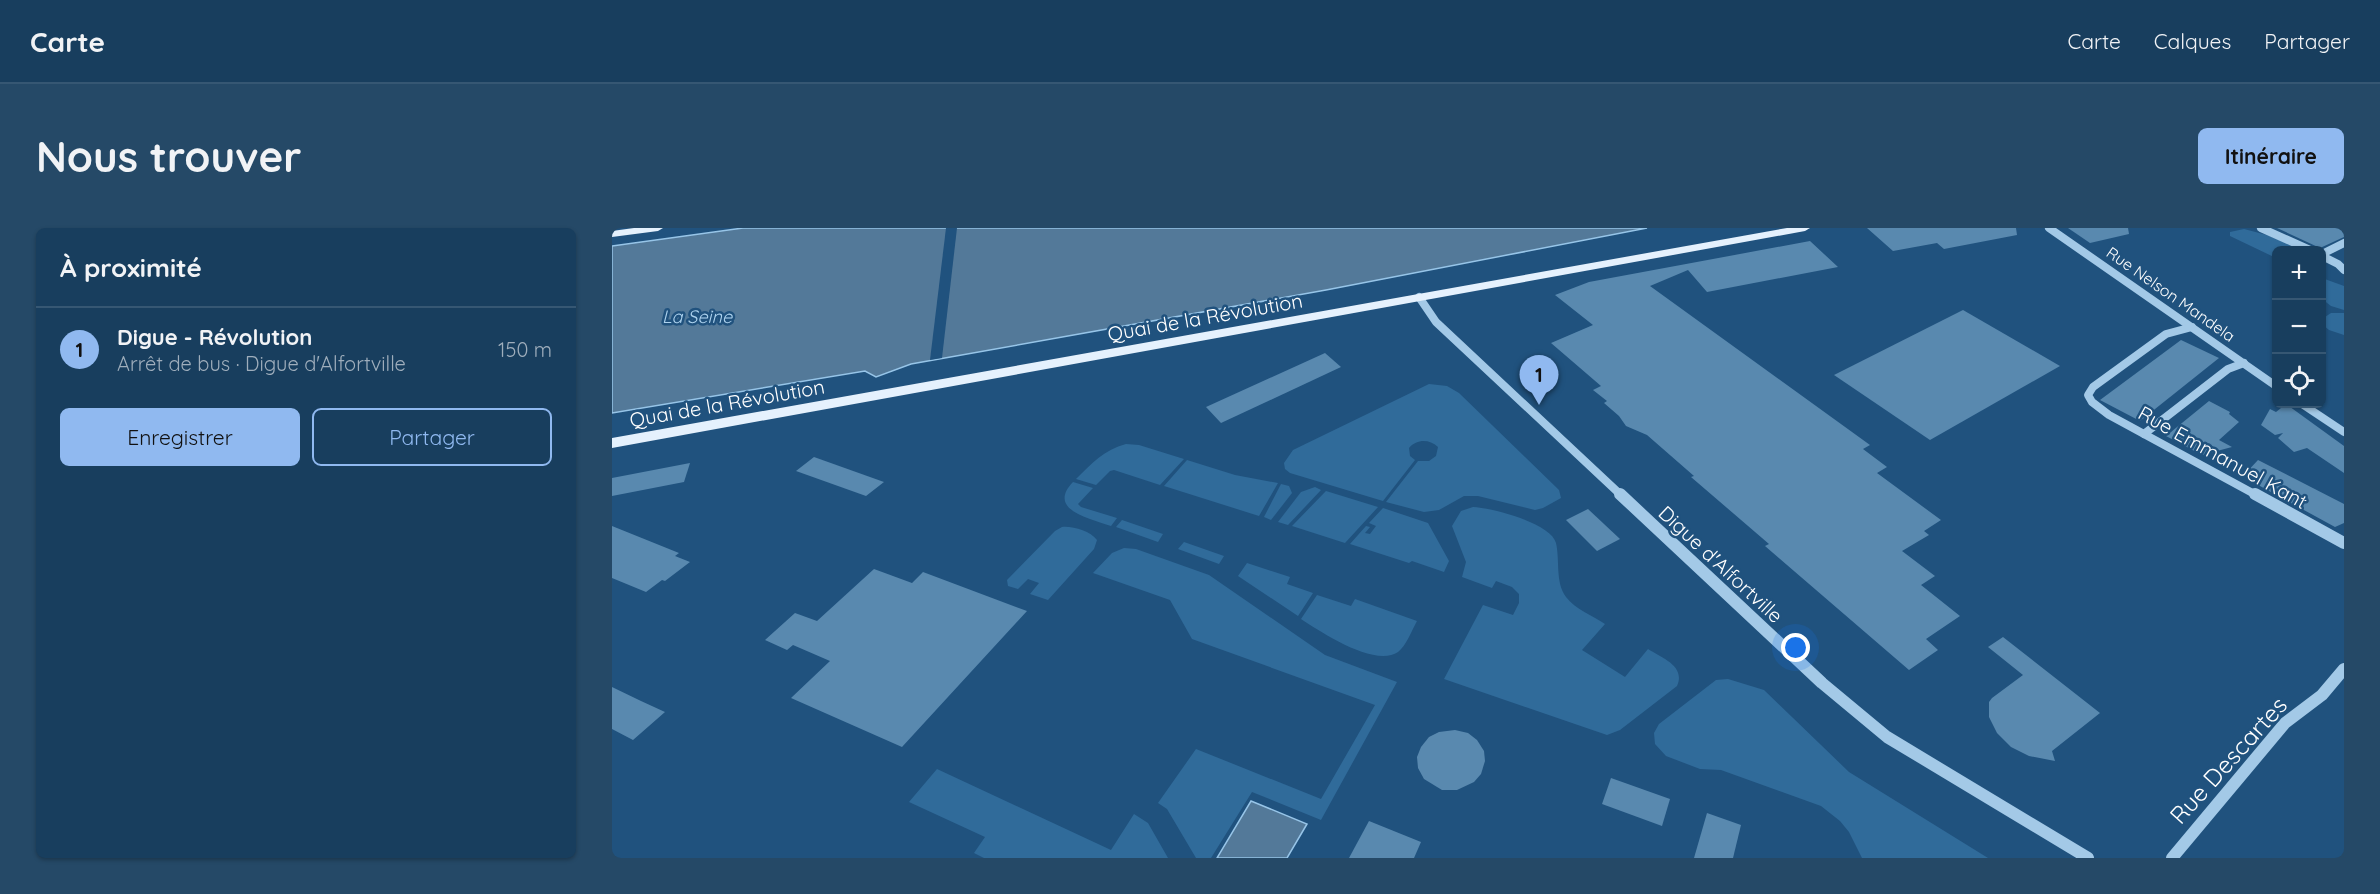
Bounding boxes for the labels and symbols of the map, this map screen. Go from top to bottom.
street label: Rue Nelson Mandela [2103,242,2239,346]
street label: Quai de la Révolution [1106,288,1304,346]
water label: La Seine [662,305,733,328]
pin: 1 [1520,356,1558,405]
street label: Quai de la Révolution [628,374,826,432]
street label: Rue Emmanuel Kant [2134,400,2312,514]
street label: Digue d'Alfortville [1654,500,1788,628]
your location [1781,633,1810,662]
street label: Rue Descartes [2163,690,2293,830]

